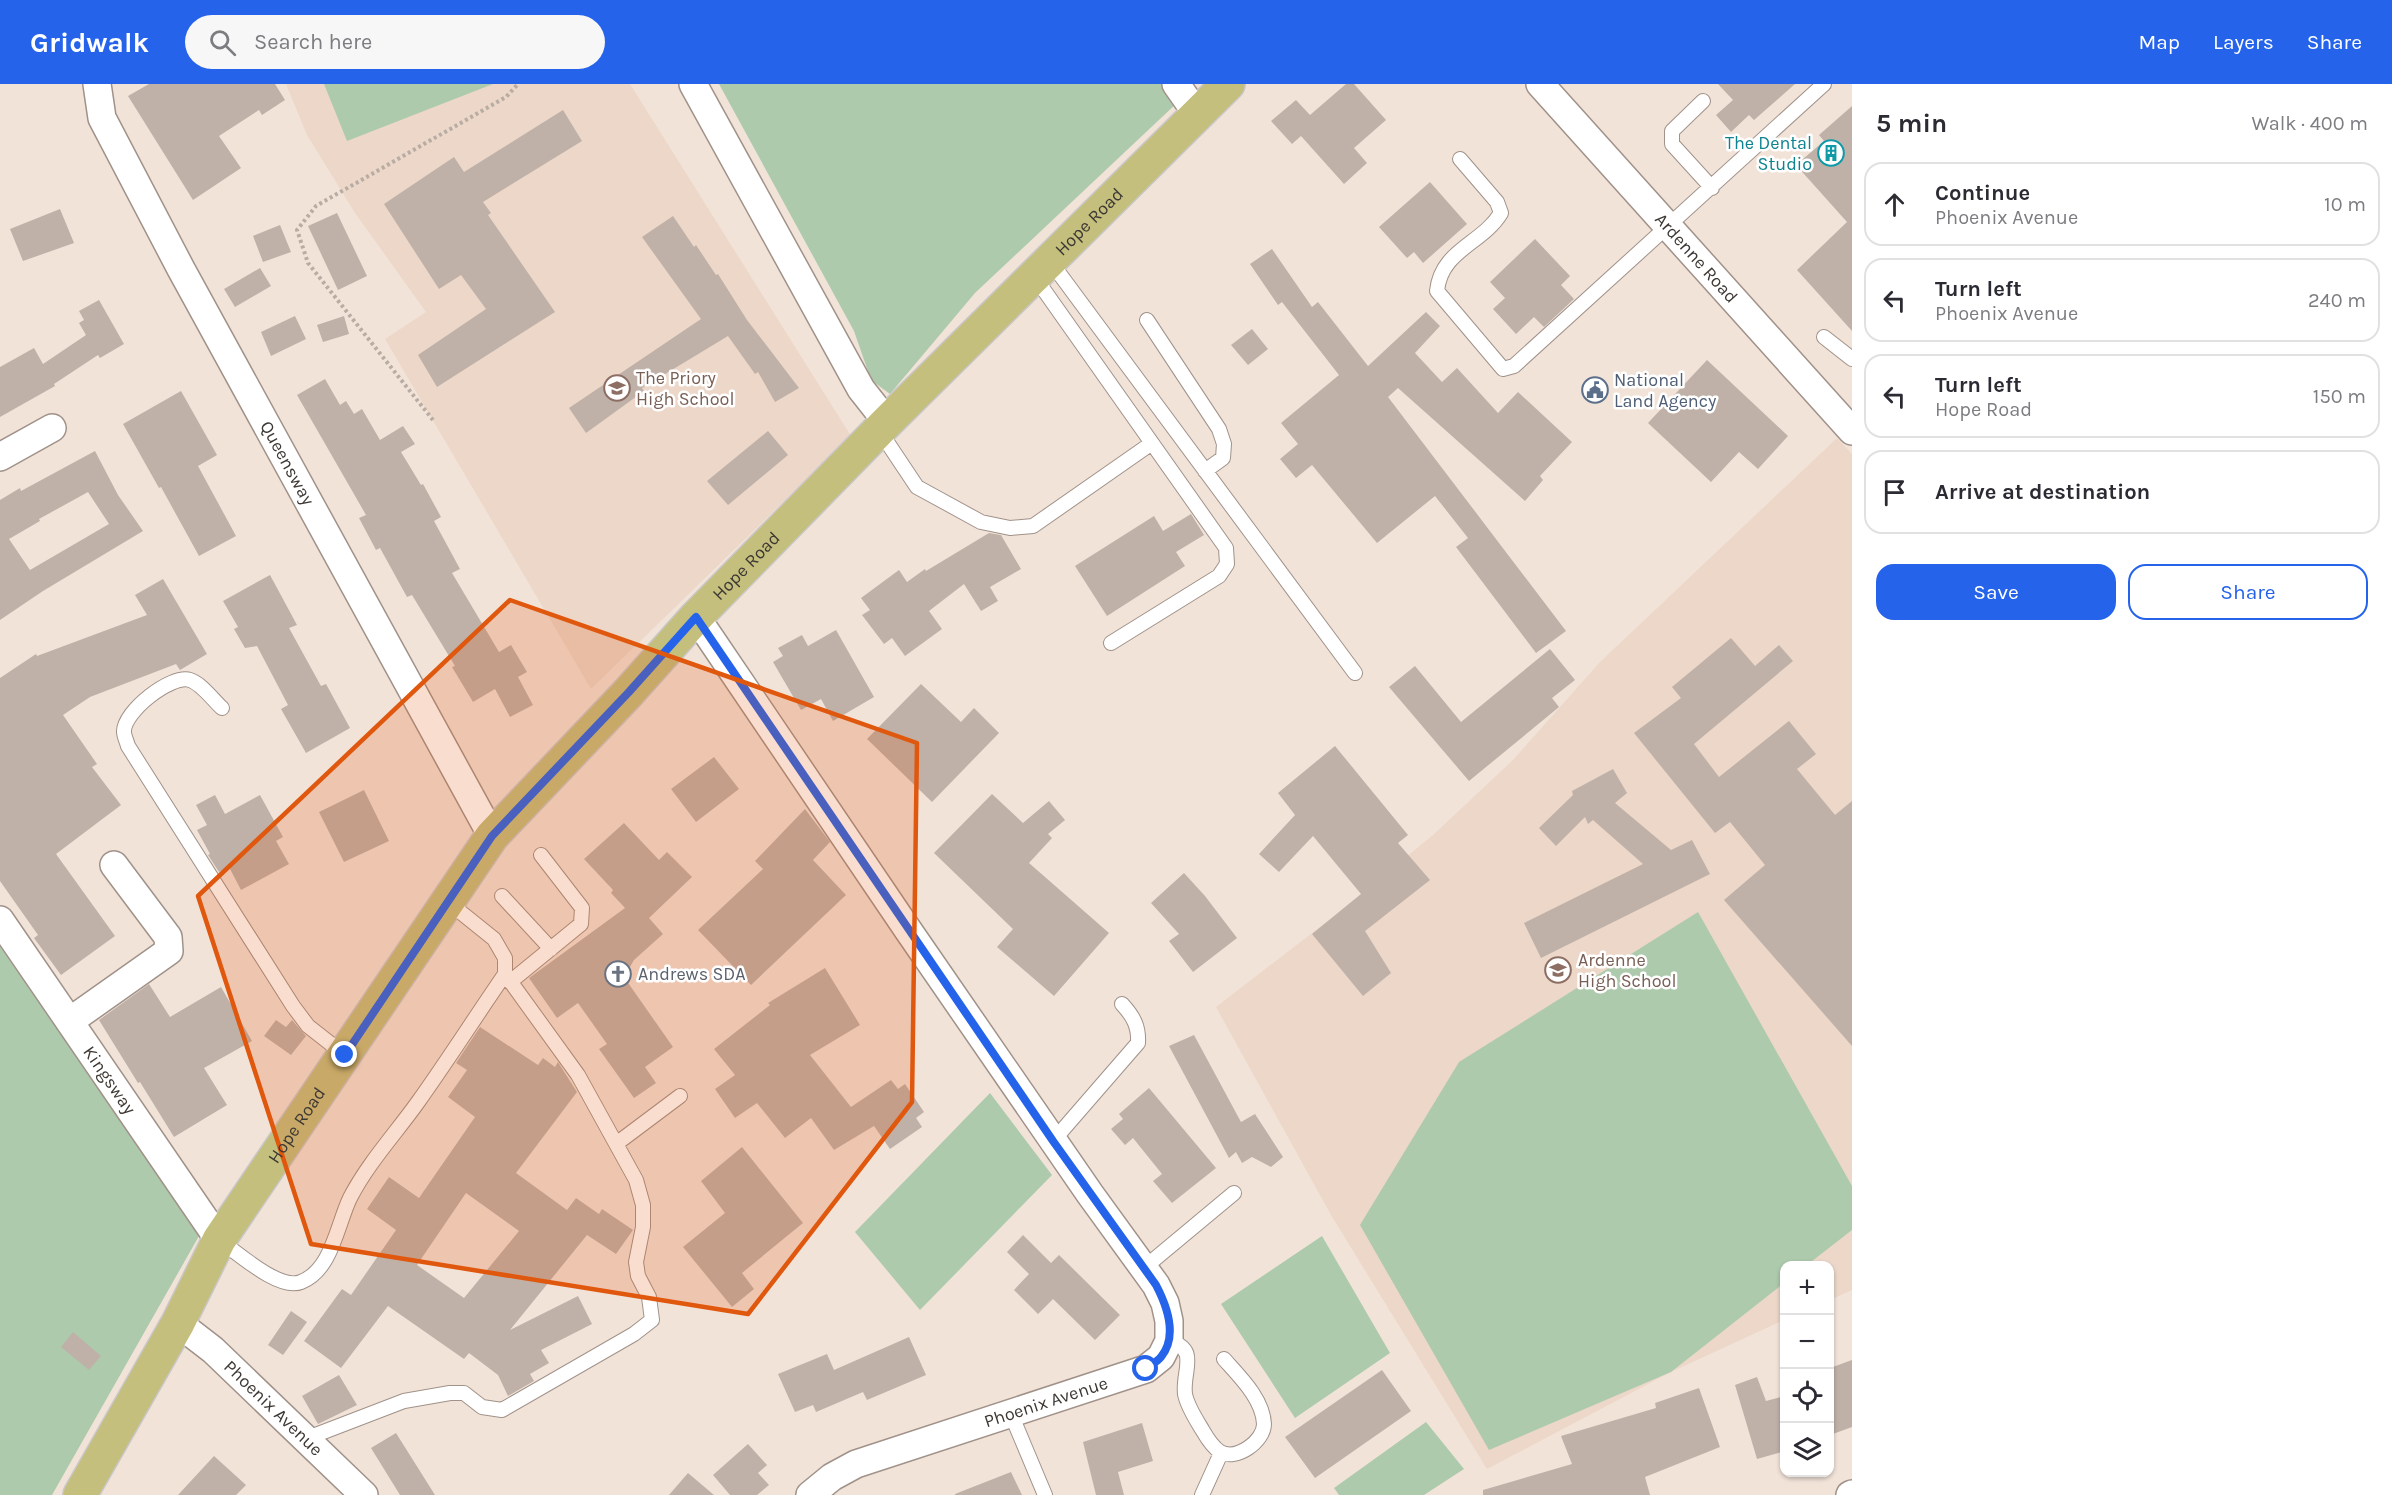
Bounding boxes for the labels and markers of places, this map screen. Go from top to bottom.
place label: The Dental Studio [1725,132,1812,175]
building icon: The Dental Studio [1816,138,1846,168]
place label: The Priory High School [636,367,734,410]
place label: National Land Agency [1614,369,1717,412]
school or university icon: The Priory High School [602,373,632,403]
public building icon: National Land Agency [1580,375,1610,405]
place label: Ardenne High School [1578,949,1676,992]
school or university icon: Ardenne High School [1543,955,1573,985]
church icon: Andrews SDA [603,959,633,989]
place label: Andrews SDA [638,963,746,985]

